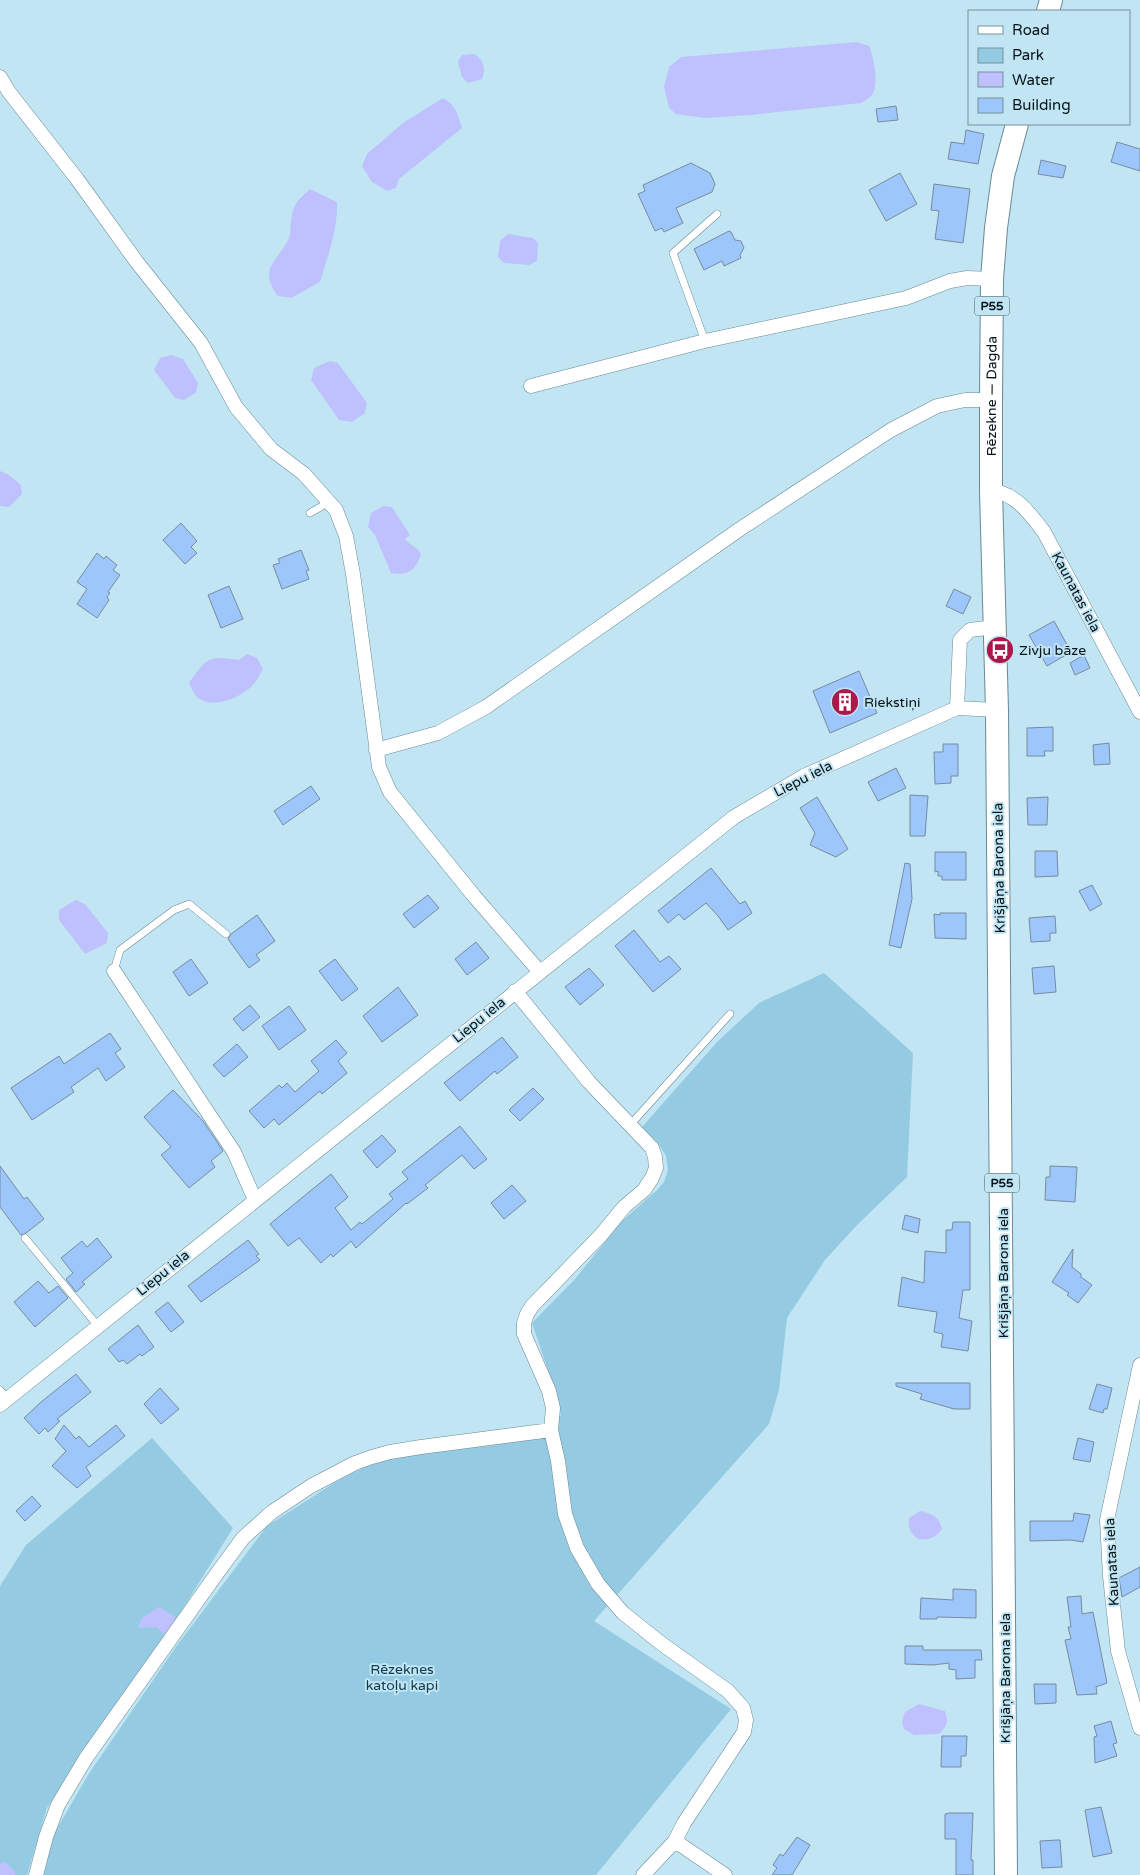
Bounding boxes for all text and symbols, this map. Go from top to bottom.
legend [968,10,1130,125]
text: Road [1012,21,1050,39]
text: Park [1012,46,1044,64]
text: Water [1012,71,1055,89]
text: Building [1012,96,1071,114]
road number: P55 [974,296,1010,316]
street label: Rēzekne — Dagda [983,336,1000,456]
street label: Kaunatas iela [1048,549,1104,635]
bus stop icon: Zivju bāze [985,635,1015,665]
place label: Zivju bāze [1019,642,1086,659]
building icon: Riekstiņi [830,687,860,717]
place label: Riekstiņi [864,694,920,711]
street label: Liepu iela [771,757,835,801]
street label: Krišjāņa Barona iela [989,803,1009,933]
street label: Liepu iela [449,993,509,1047]
road number: P55 [984,1174,1020,1192]
street label: Krišjāņa Barona iela [995,1208,1012,1338]
street label: Liepu iela [133,1246,193,1300]
street label: Kaunatas iela [1101,1517,1123,1607]
street label: Krišjāņa Barona iela [997,1613,1014,1743]
park label: Rēzeknes katoļu kapi [366,1661,438,1694]

